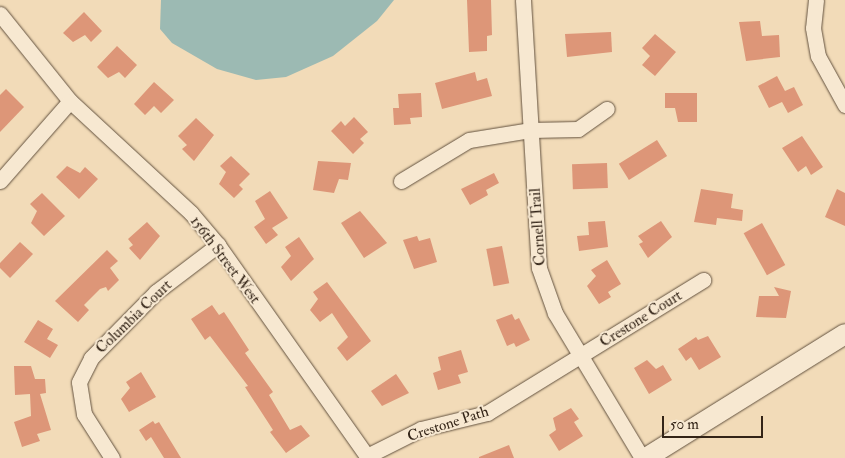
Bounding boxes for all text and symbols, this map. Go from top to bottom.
street label: Cornell Trail [526,188,550,266]
street label: 156th Street West [186,213,264,307]
street label: Columbia Court [92,276,176,358]
street label: Crestone Court [597,287,685,351]
street label: Crestone Path [405,402,491,446]
scale bar [665,406,766,438]
text: 50 m [670,415,699,434]

